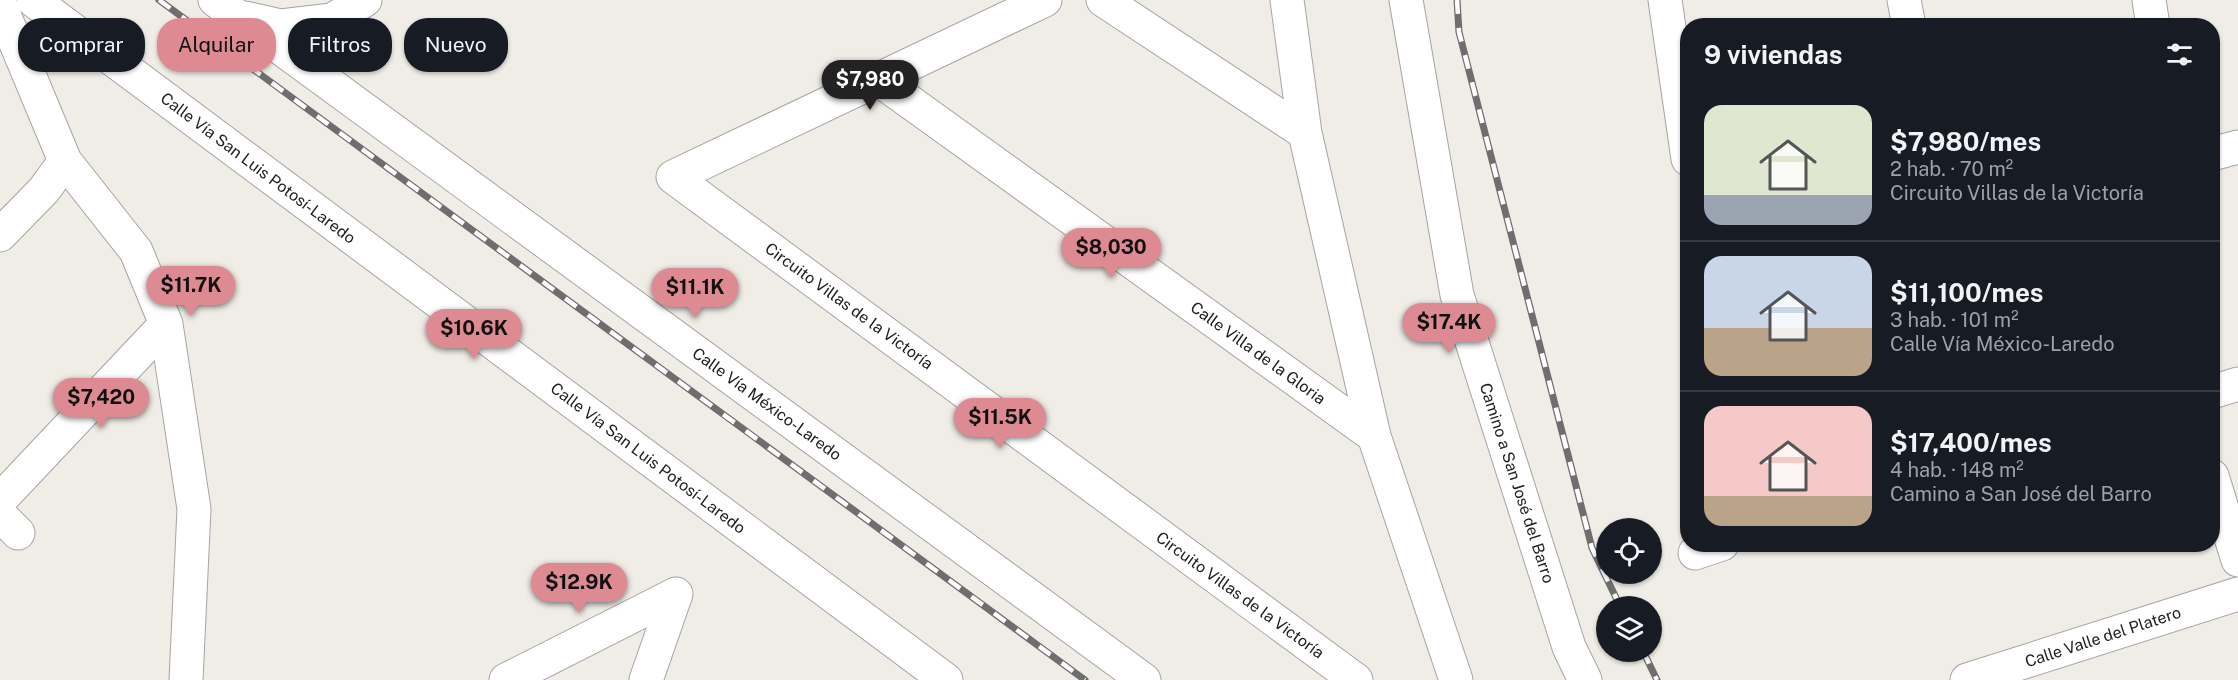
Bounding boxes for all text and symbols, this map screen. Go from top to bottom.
chip: Comprar [18,18,145,72]
chip: Alquilar [157,18,276,72]
chip: Filtros [288,18,392,72]
chip: Nuevo [404,18,508,72]
icon: filters [2163,38,2196,71]
text: 9 viviendas [1704,39,1842,70]
pin: $7,980 [821,60,919,111]
text: $7,980 [836,67,904,91]
street label: Calle Vía San Luis Potosí-Laredo [157,88,359,248]
text: $7,980/mes [1890,126,2041,157]
icon: home [1752,129,1824,201]
text: 2 hab. · 70 m² [1890,157,2013,181]
text: Circuito Villas de la Victoría [1890,181,2144,205]
pin: $8,030 [1062,228,1160,279]
text: $8,030 [1075,235,1147,259]
street label: Circuito Villas de la Victoría [761,239,937,373]
pin: $11.7K [142,266,240,317]
pin: $11.1K [646,268,744,319]
text: $11.7K [160,273,222,297]
text: $11.1K [665,275,725,299]
text: $11,100/mes [1890,277,2044,308]
icon: home [1752,280,1824,352]
street label: Calle Villa de la Gloria [1187,298,1329,408]
pin: $17.4K [1400,303,1498,354]
text: 3 hab. · 101 m² [1890,308,2019,332]
pin: $10.6K [425,309,523,360]
text: $17.4K [1416,310,1482,334]
text: $10.6K [440,316,508,340]
text: Calle Vía México-Laredo [1890,332,2115,356]
street label: Calle Vía México-Laredo [689,344,845,464]
pin: $7,420 [52,378,150,429]
street label: Calle Vía San Luis Potosí-Laredo [547,378,749,538]
street label: Camino a San José del Barro [1476,380,1558,586]
text: $7,420 [67,385,135,409]
pin: $11.5K [951,398,1049,449]
text: $11.5K [968,405,1032,429]
text: $17,400/mes [1890,427,2052,458]
icon: home [1752,430,1824,502]
text: 4 hab. · 148 m² [1890,458,2024,482]
text: Camino a San José del Barro [1890,482,2152,506]
map controls [1596,518,1662,662]
button: locate [1596,518,1662,584]
street label: Circuito Villas de la Victoría [1152,528,1328,662]
pin: $12.9K [530,563,628,614]
text: $12.9K [545,570,613,594]
button: layers [1596,596,1662,662]
street label: Calle Valle del Platero [2023,603,2183,671]

